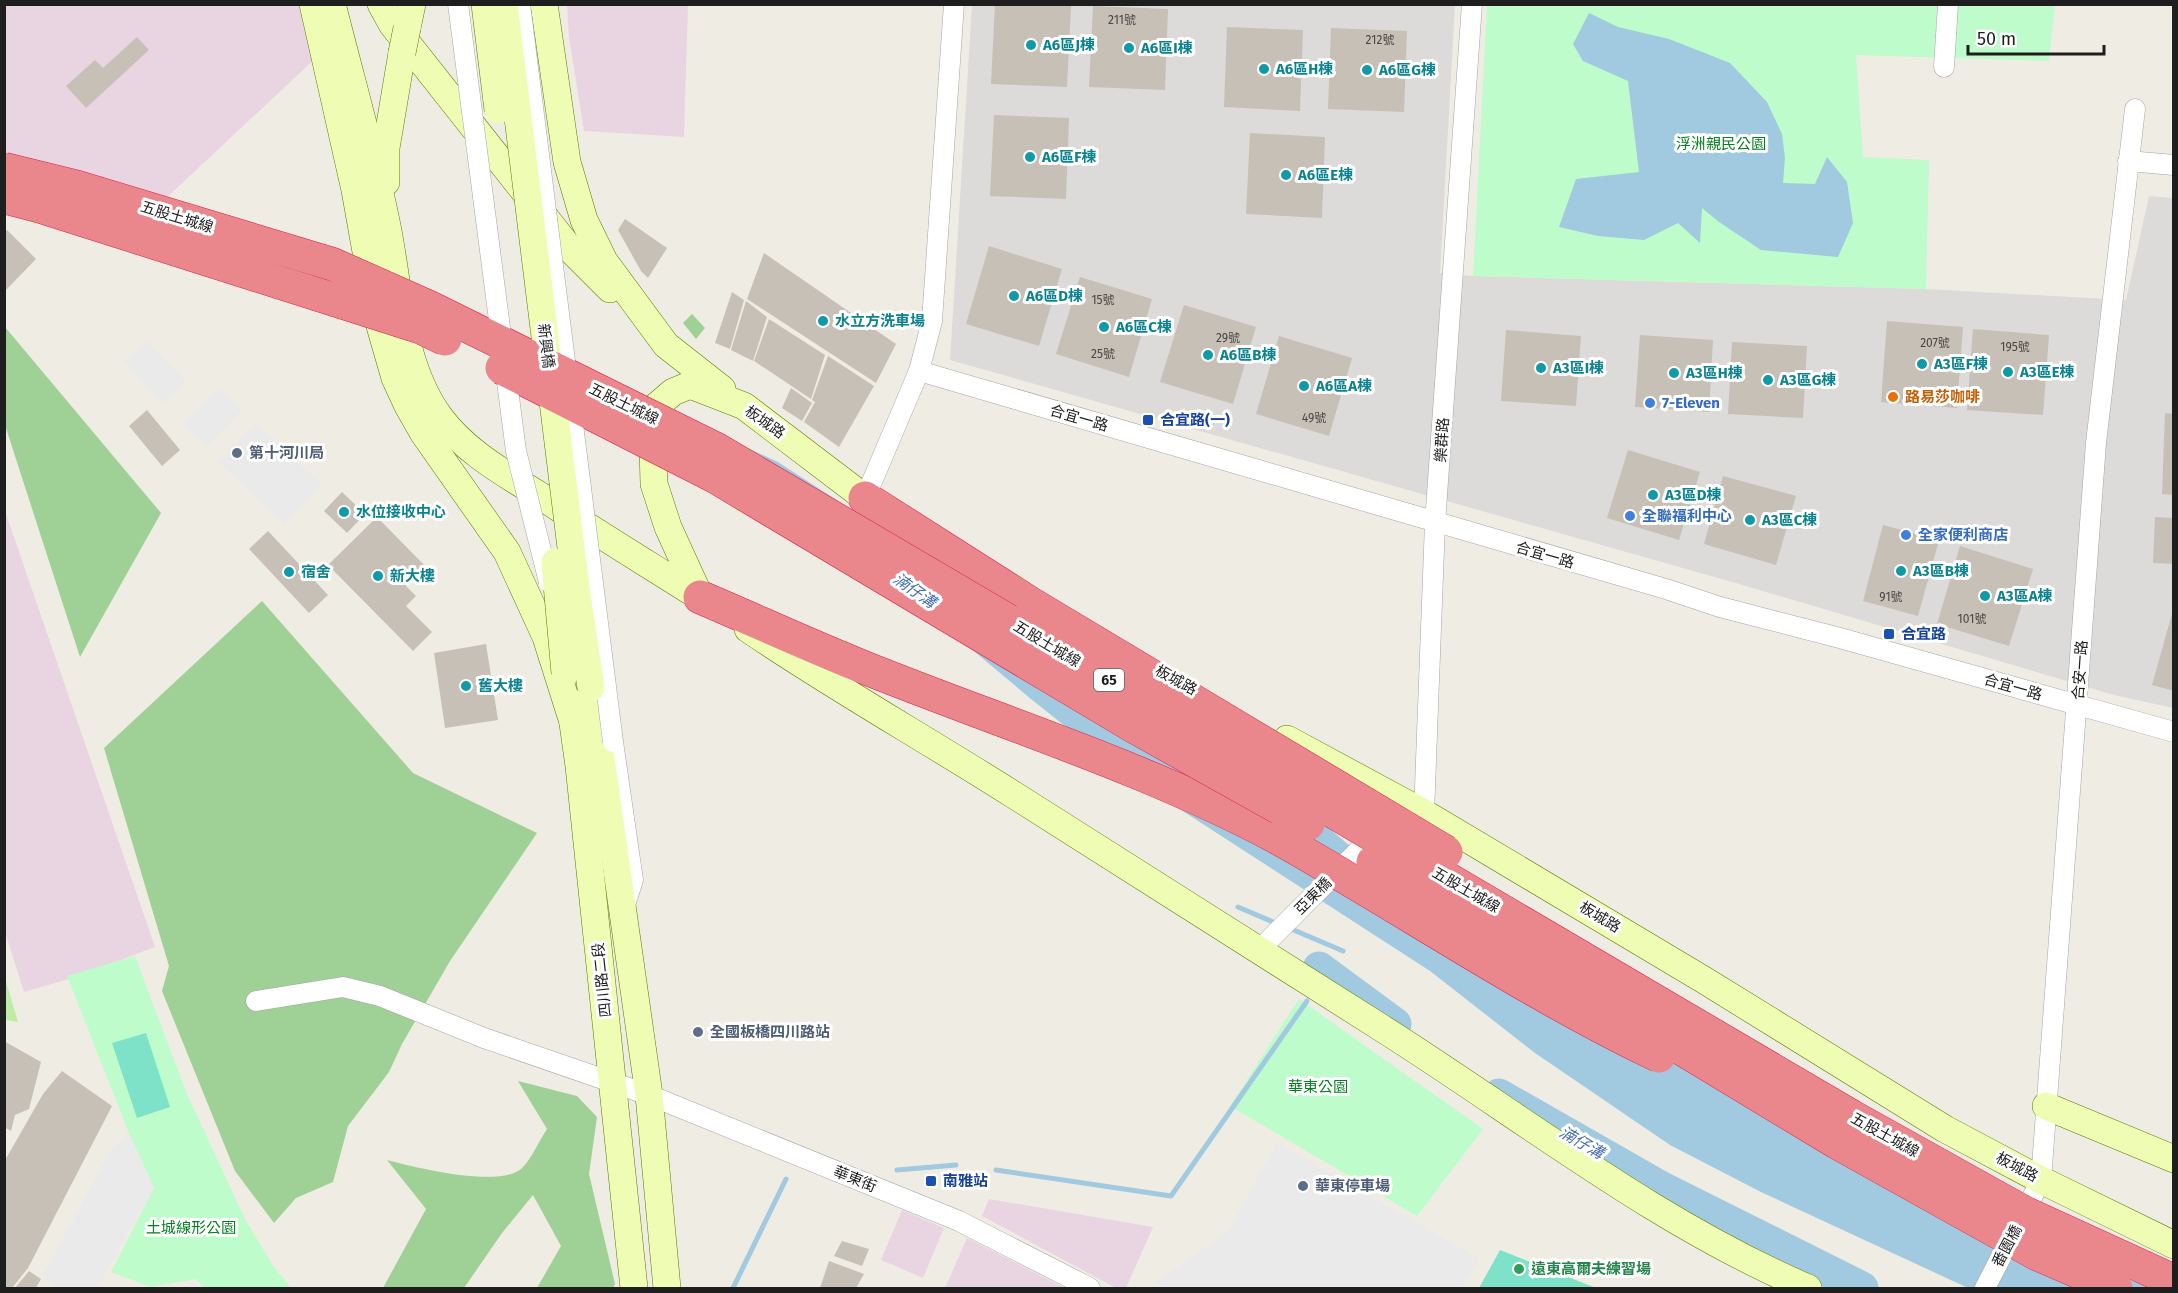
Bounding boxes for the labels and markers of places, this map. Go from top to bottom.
place label: A6區J棟 [1042,36,1095,54]
marker: A6區J棟 [1024,38,1038,52]
place label: A6區I棟 [1140,39,1193,57]
marker: A6區I棟 [1122,41,1136,55]
place label: A6區H棟 [1275,60,1333,78]
place label: A6區G棟 [1378,61,1436,79]
marker: A6區H棟 [1257,62,1271,76]
marker: A6區G棟 [1360,63,1374,77]
place label: A6區F棟 [1041,148,1097,166]
marker: A6區F棟 [1023,150,1037,164]
place label: A6區E棟 [1297,166,1353,184]
marker: A6區E棟 [1279,168,1293,182]
place label: A6區D棟 [1025,287,1083,305]
marker: A6區D棟 [1007,289,1021,303]
place label: 水立方洗車場 [835,312,925,330]
marker: 水立方洗車場 [816,314,830,328]
place label: A6區C棟 [1115,318,1172,336]
marker: A6區C棟 [1097,320,1111,334]
place label: A6區B棟 [1219,346,1277,364]
marker: A6區B棟 [1201,348,1215,362]
place label: A3區F棟 [1933,355,1988,373]
marker: A3區F棟 [1915,357,1929,371]
place label: A3區I棟 [1552,359,1604,377]
marker: A3區I棟 [1534,361,1548,375]
place label: A3區E棟 [2019,363,2075,381]
place label: A3區H棟 [1685,364,1743,382]
marker: A3區E棟 [2001,365,2015,379]
marker: A3區H棟 [1667,366,1681,380]
place label: A3區G棟 [1779,371,1836,389]
marker: A3區G棟 [1761,373,1775,387]
place label: A6區A棟 [1315,377,1372,395]
marker: A6區A棟 [1297,379,1311,393]
place label: 路易莎咖啡 [1905,388,1980,406]
marker: 路易莎咖啡 [1886,390,1900,404]
place label: 7-Eleven [1662,394,1720,412]
marker: 7-Eleven [1643,396,1657,410]
place label: 合宜路(一) [1160,411,1230,429]
marker: 合宜路(一) [1141,413,1155,427]
place label: 第十河川局 [249,444,324,462]
marker: 第十河川局 [230,446,244,460]
place label: A3區D棟 [1664,486,1721,504]
marker: A3區D棟 [1646,488,1660,502]
place label: 水位接收中心 [356,503,446,521]
marker: 水位接收中心 [337,505,351,519]
place label: 全聯福利中心 [1642,507,1732,525]
marker: 全聯福利中心 [1623,509,1637,523]
place label: A3區C棟 [1761,511,1817,529]
marker: A3區C棟 [1743,513,1757,527]
place label: 全家便利商店 [1918,526,2008,544]
marker: 全家便利商店 [1899,528,1913,542]
place label: A3區B棟 [1912,562,1969,580]
place label: 宿舍 [301,563,331,581]
marker: A3區B棟 [1894,564,1908,578]
marker: 宿舍 [282,565,296,579]
place label: 新大樓 [390,567,435,585]
marker: 新大樓 [371,569,385,583]
place label: A3區A棟 [1996,587,2053,605]
marker: A3區A棟 [1978,589,1992,603]
place label: 合宜路 [1901,625,1946,643]
marker: 合宜路 [1882,627,1896,641]
place label: 舊大樓 [478,677,523,695]
marker: 舊大樓 [459,679,473,693]
place label: 全國板橋四川路站 [710,1023,830,1041]
marker: 全國板橋四川路站 [691,1025,705,1039]
place label: 南雅站 [943,1172,988,1190]
marker: 南雅站 [924,1174,938,1188]
place label: 華東停車場 [1315,1177,1390,1195]
marker: 華東停車場 [1296,1179,1310,1193]
place label: 遠東高爾夫練習場 [1531,1260,1651,1278]
marker: 遠東高爾夫練習場 [1512,1262,1526,1276]

